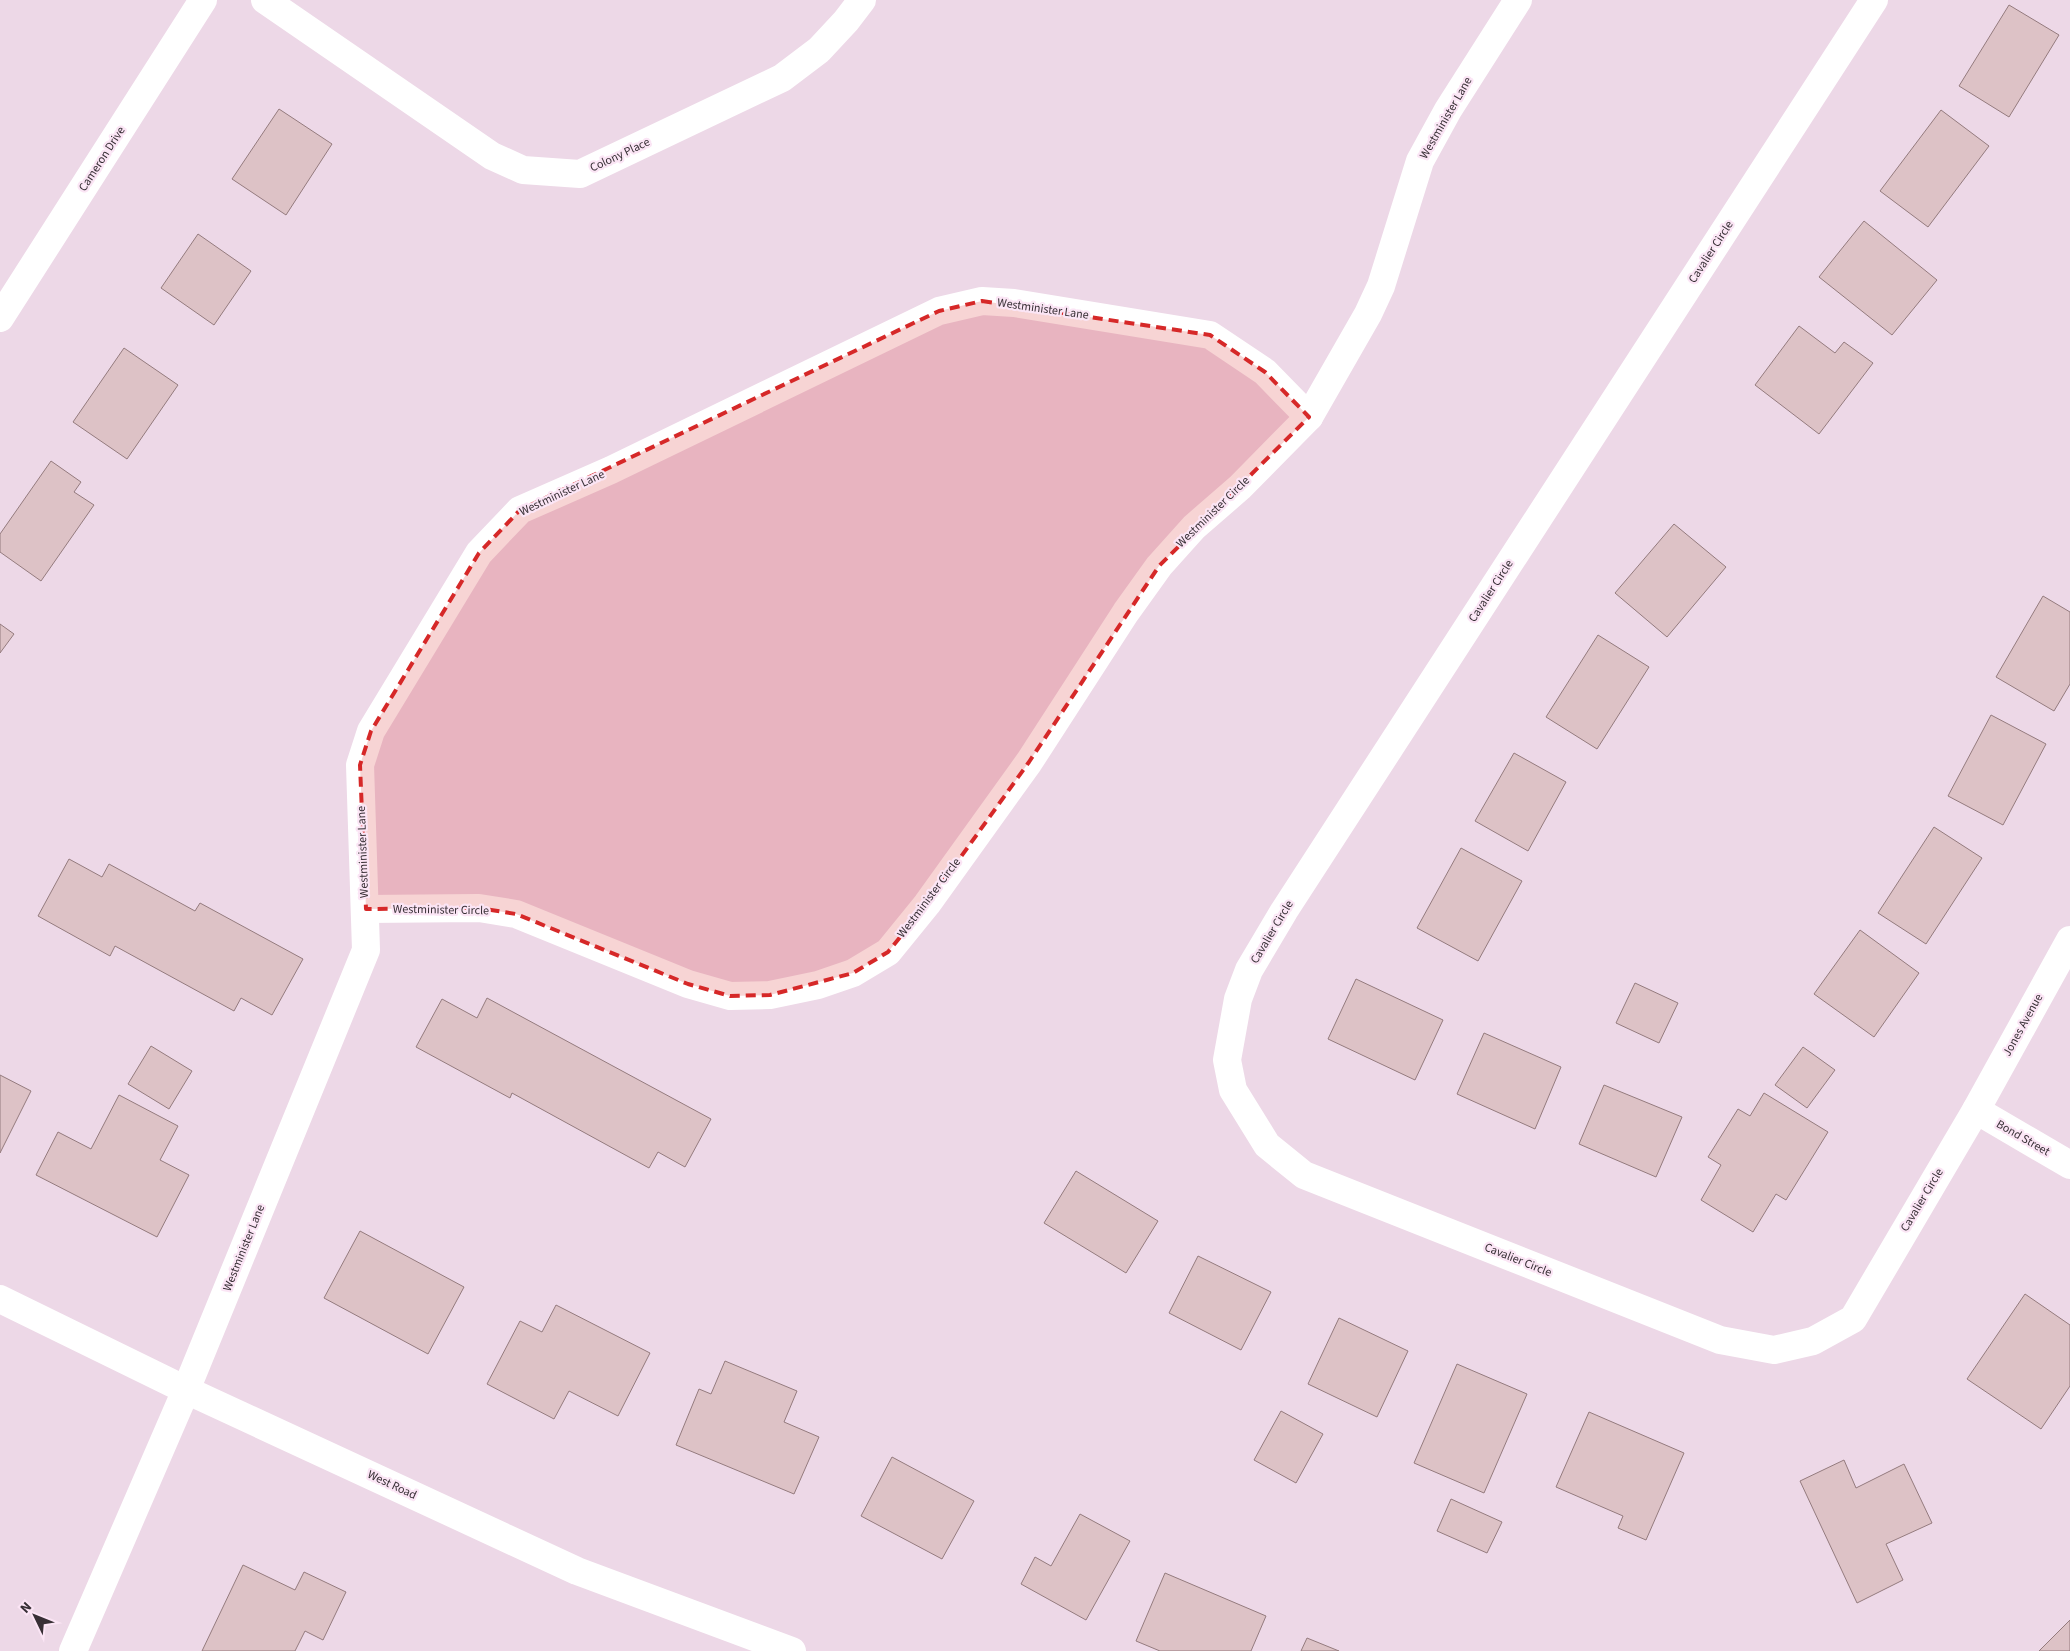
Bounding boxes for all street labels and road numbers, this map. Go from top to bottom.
street label: Westminister Lane [1416,74,1476,162]
street label: Cameron Drive [75,123,129,195]
street label: Colony Place [587,134,653,176]
street label: Cavalier Circle [1684,217,1738,286]
street label: Westminister Lane [996,294,1090,324]
street label: Westminister Lane [517,466,607,520]
street label: Westminister Circle [1172,472,1254,552]
street label: Cavalier Circle [1464,556,1518,625]
street label: Westminister Lane [353,806,373,898]
street label: Westminister Circle [893,854,965,942]
street label: Cavalier Circle [1246,897,1298,967]
street label: Westminister Circle [393,901,489,919]
street label: Jones Avenue [1999,991,2047,1059]
street label: Bond Street [1993,1116,2053,1160]
street label: Cavalier Circle [1896,1165,1948,1235]
street label: Westminister Lane [219,1202,269,1294]
street label: Cavalier Circle [1482,1239,1554,1281]
street label: West Road [365,1466,419,1504]

